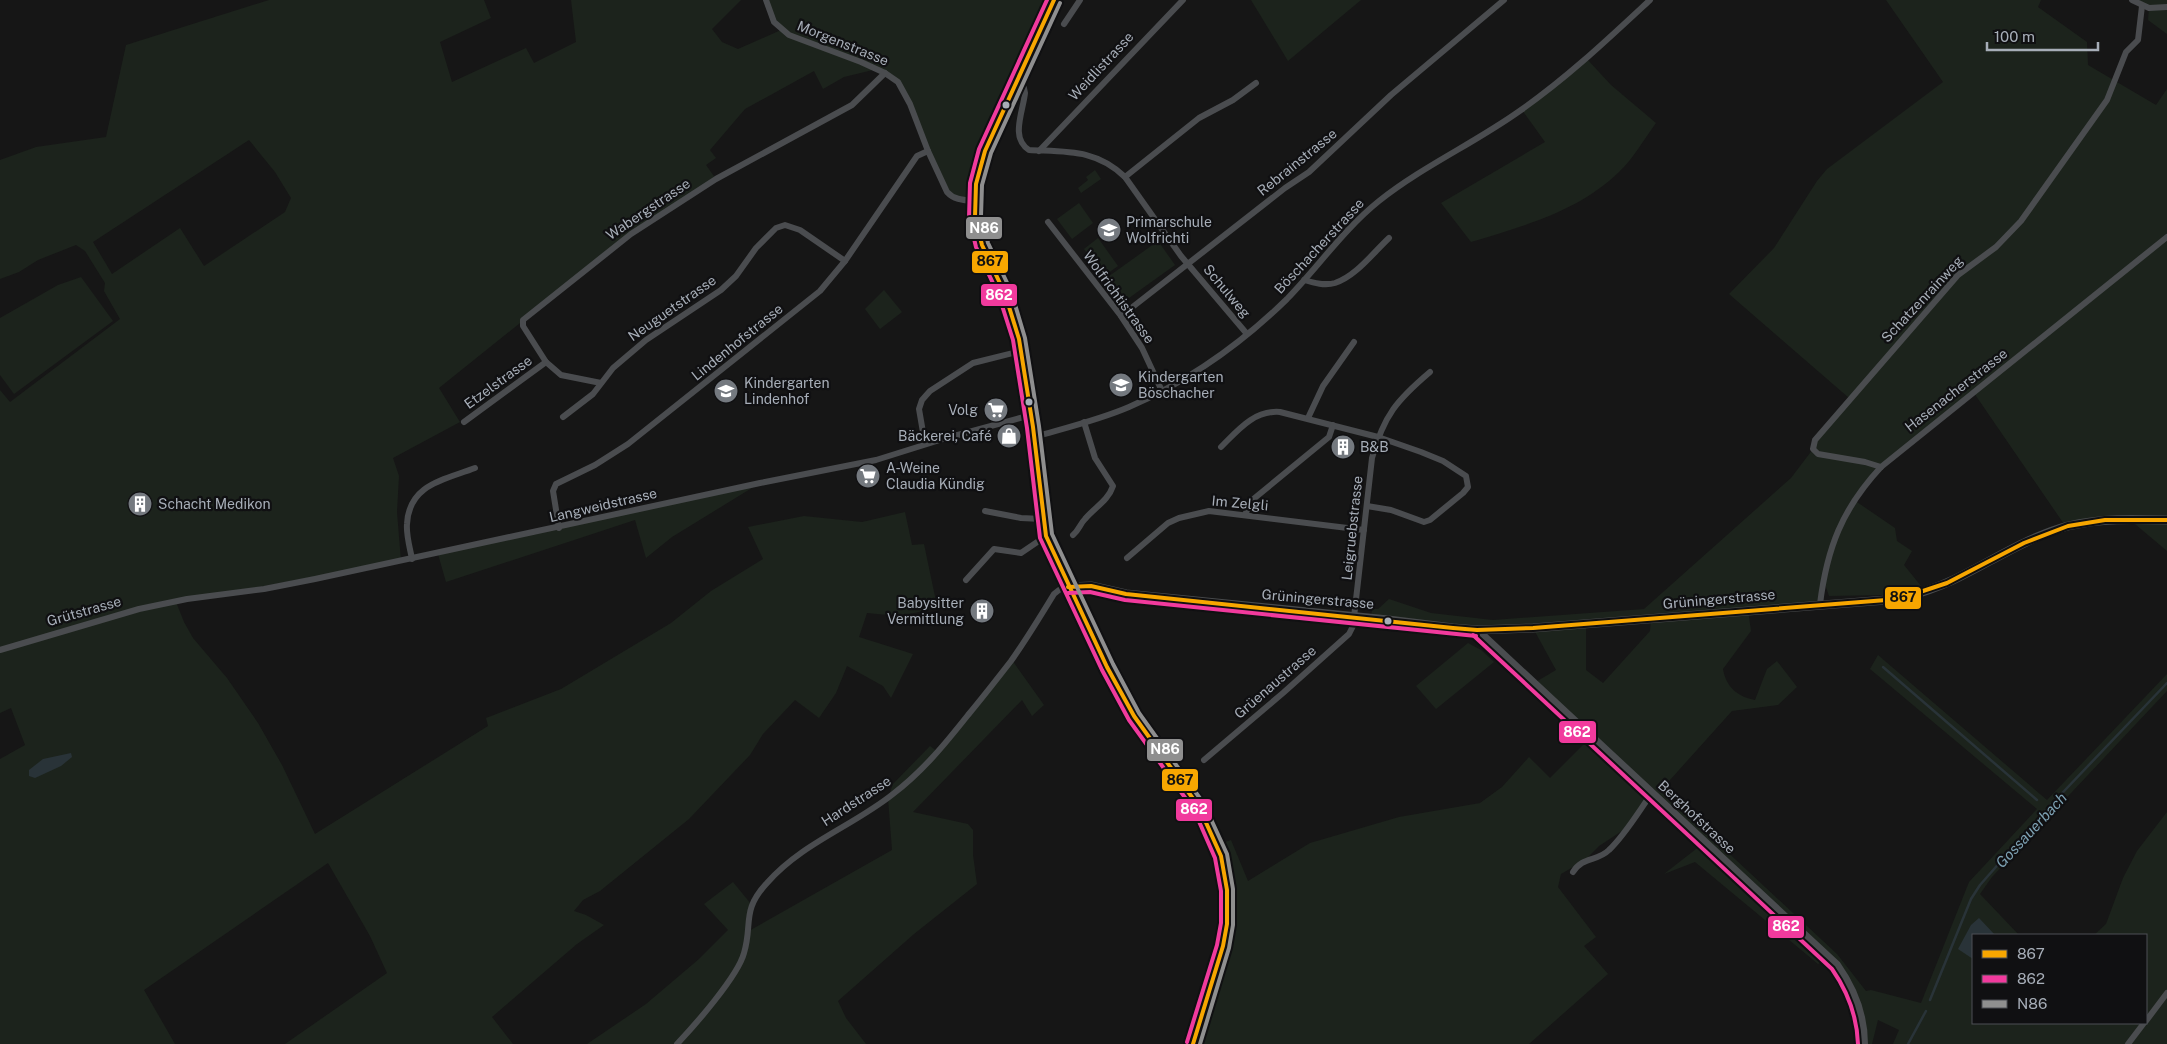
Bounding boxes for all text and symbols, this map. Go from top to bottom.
street label: Morgenstrasse [795,17,891,69]
scale bar [1987,20,2098,52]
street label: Weidlistrasse [1065,28,1137,103]
text: 100 m [1994,28,2035,45]
unlabelled marker [1001,100,1011,110]
street label: Rebrainstrasse [1254,125,1340,199]
street label: Wabergstrasse [603,175,693,243]
street label: Böschacherstrasse [1271,195,1367,297]
place label: Primarschule Wolfrichti [1126,214,1212,246]
line badge: N86 [965,216,1003,240]
school or university icon: Primarschule Wolfrichti [1096,217,1122,243]
text: N86 [969,220,999,236]
street label: Wolfrichtistrasse [1080,248,1158,346]
line badge: 867 [971,250,1009,274]
street label: Schatzenrainweg [1878,252,1966,345]
text: 867 [976,253,1004,269]
street label: Schulweg [1200,261,1254,321]
street label: Neuguetstrasse [625,272,719,344]
line badge: 862 [980,283,1018,307]
text: 862 [985,287,1013,303]
street label: Lindenhofstrasse [688,300,786,384]
street label: Hasenacherstrasse [1902,345,2010,435]
street label: Etzelstrasse [461,352,535,412]
place label: Kindergarten Böschacher [1138,369,1224,401]
school or university icon: Kindergarten Böschacher [1108,372,1134,398]
place label: Kindergarten Lindenhof [744,375,830,407]
school or university icon: Kindergarten Lindenhof [713,378,739,404]
supermarket icon: Volg [983,397,1009,423]
unlabelled marker [1024,397,1034,407]
place label: Volg [948,402,978,418]
shop icon: Bäckerei, Café [996,423,1022,449]
place label: Bäckerei, Café [898,428,992,444]
building icon: B&B [1330,434,1356,460]
place label: B&B [1360,439,1389,455]
place label: A-Weine Claudia Kündig [886,460,985,492]
supermarket icon: A-Weine Claudia Kündig [855,463,881,489]
street label: Leigruebstrasse [1339,475,1365,581]
street label: Langweidstrasse [547,485,659,525]
building icon: Schacht Medikon [127,491,153,517]
street label: Im Zelgli [1211,493,1269,513]
place label: Schacht Medikon [158,496,271,512]
street label: Grüningerstrasse [1261,586,1375,612]
street label: Grüningerstrasse [1662,586,1776,612]
line badge: 867 [1884,586,1922,610]
text: 867 [1889,589,1917,605]
street label: Grütstrasse [45,593,123,629]
place label: Babysitter Vermittlung [887,595,964,627]
building icon: Babysitter Vermittlung [969,598,995,624]
unlabelled marker [1383,616,1393,626]
street label: Grüenaustrasse [1231,642,1319,722]
line badge: 862 [1558,720,1597,744]
text: 862 [1563,724,1591,740]
line badge: N86 [1146,738,1184,762]
text: N86 [1150,741,1180,757]
line badge: 867 [1161,768,1199,792]
text: 867 [1166,772,1194,788]
street label: Hardstrasse [818,773,894,829]
street label: Berghofstrasse [1655,777,1739,857]
water label: Gossauerbach [1992,789,2070,871]
line badge: 862 [1175,798,1213,822]
text: 862 [1180,801,1208,817]
line badge: 862 [1767,915,1805,939]
text: 862 [1772,918,1800,934]
legend [1972,934,2147,1024]
text: 867 [2017,945,2045,962]
text: 862 [2017,970,2045,987]
text: N86 [2017,995,2047,1012]

